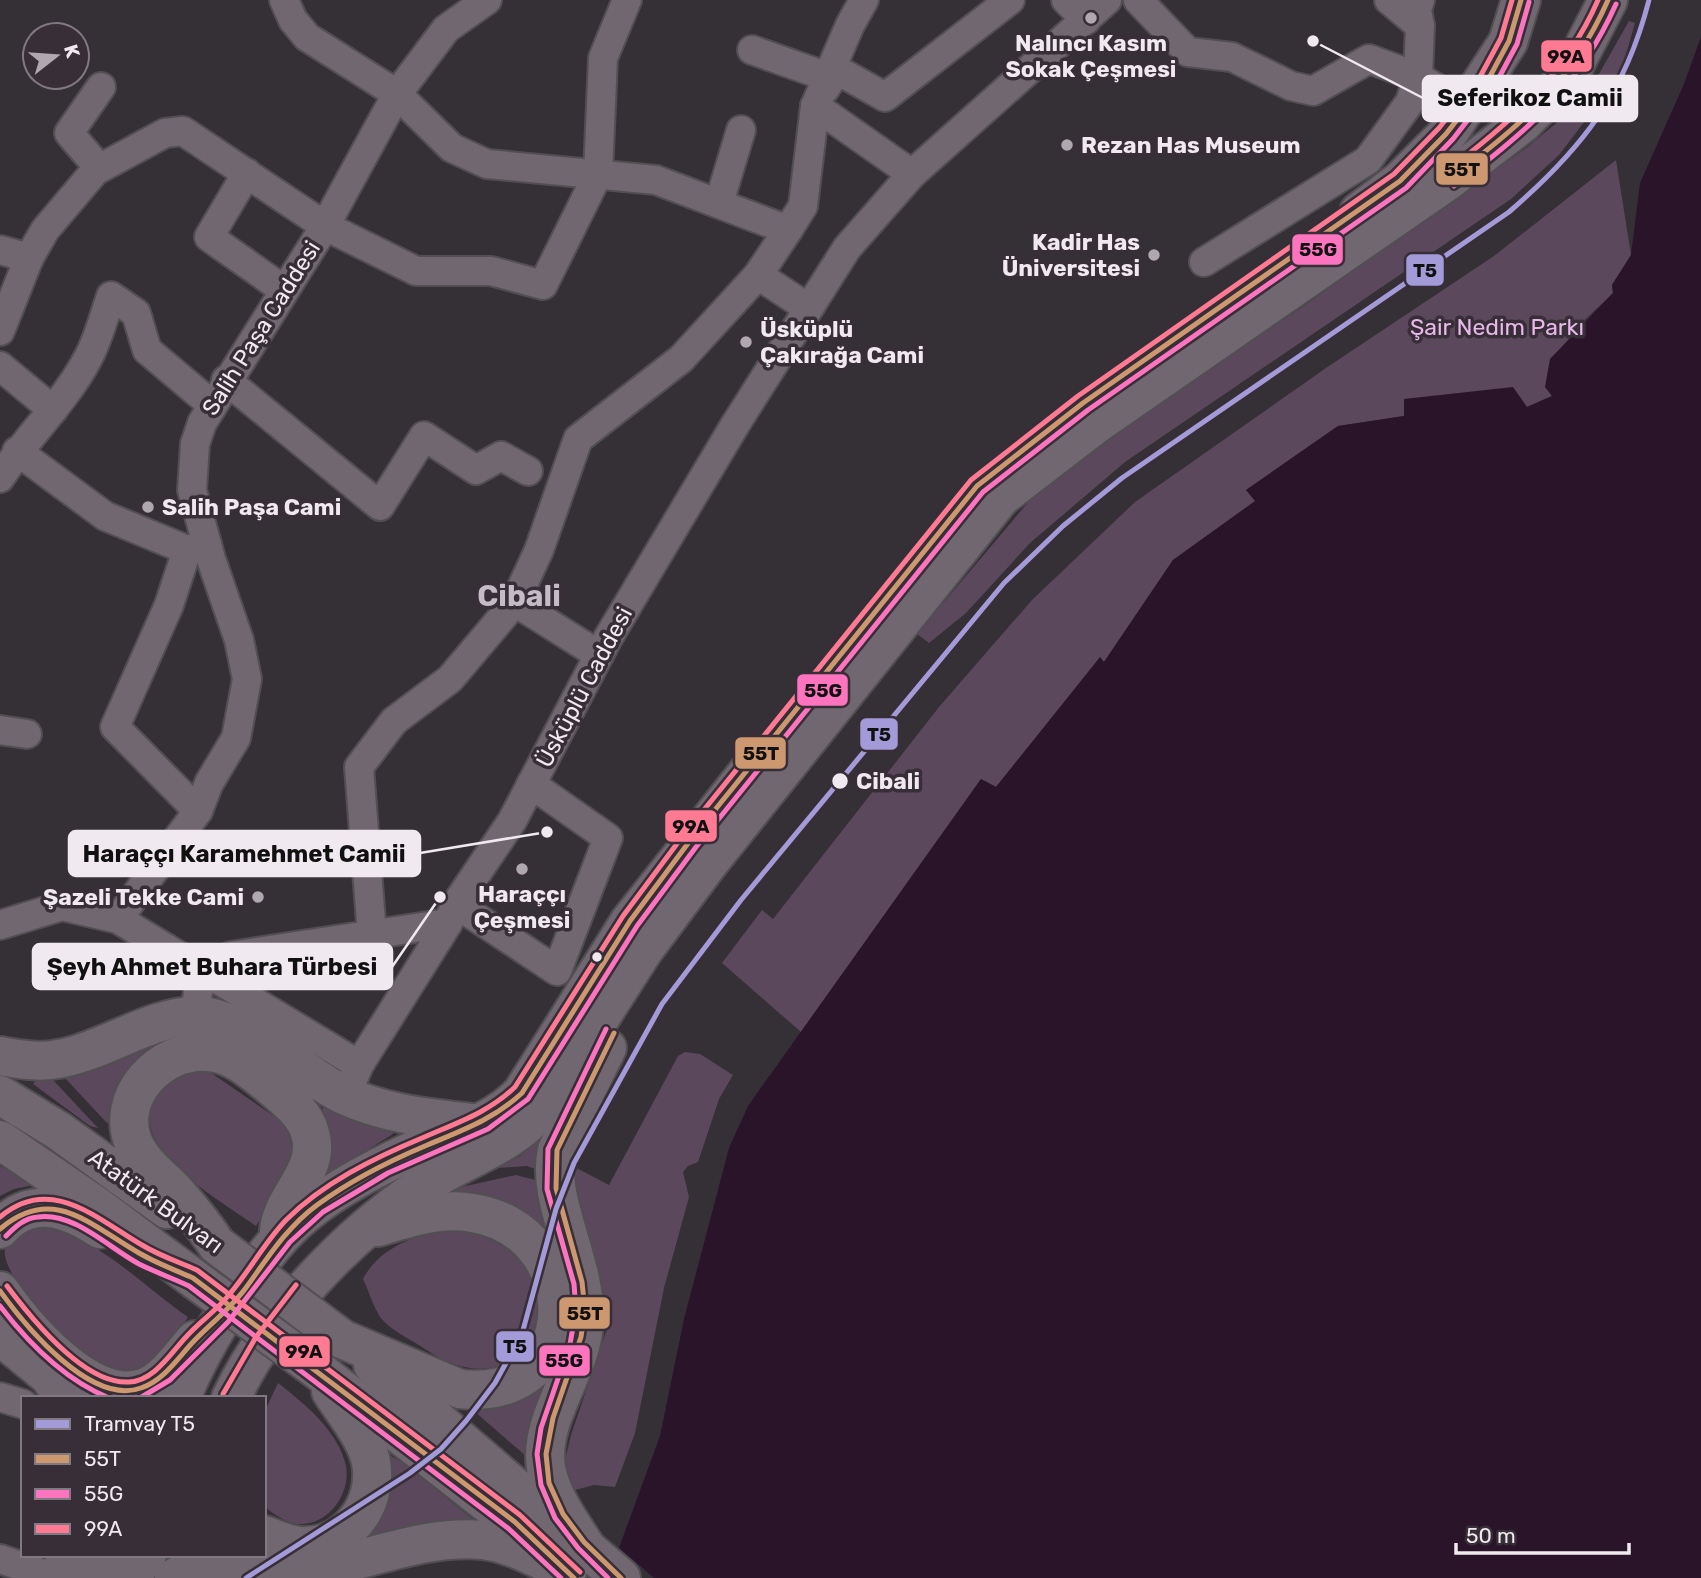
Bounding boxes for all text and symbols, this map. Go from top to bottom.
marker: Nalıncı Kasım Sokak Çeşmesi [1083,10,1099,26]
north arrow [21,21,91,91]
place label: Nalıncı Kasım Sokak Çeşmesi [1006,29,1176,83]
line badge: 99A [1540,39,1593,73]
text: K [59,42,85,61]
text: 99A [1547,45,1585,68]
callout: Seferikoz Camii [1423,76,1637,121]
text: Seferikoz Camii [1437,84,1623,112]
place label: Rezan Has Museum [1081,131,1301,159]
marker: Rezan Has Museum [1059,137,1075,153]
line badge: 55T [1435,152,1489,186]
text: 55T [1444,158,1480,181]
place label: Kadir Has Üniversitesi [1002,228,1140,282]
line badge: 55G [1291,233,1344,266]
street label: Salih Paşa Caddesi [196,235,326,421]
text: 55G [1299,238,1337,261]
marker: Kadir Has Üniversitesi [1146,247,1162,263]
line badge: T5 [1405,253,1445,287]
text: T5 [1413,259,1437,282]
park label: Şair Nedim Parkı [1410,313,1584,341]
place label: Üsküplü Çakırağa Cami [760,315,924,369]
marker: Üsküplü Çakırağa Cami [738,334,754,350]
place label: Salih Paşa Cami [162,493,341,521]
marker: Salih Paşa Cami [140,499,156,515]
district label: Cibali [477,578,561,614]
street label: Üsküplü Caddesi [530,602,638,772]
line badge: 55G [796,673,849,707]
text: 55G [804,679,842,702]
line badge: T5 [859,717,899,751]
text: T5 [867,723,891,746]
line badge: 55T [734,736,787,770]
text: 55T [743,742,779,765]
place label: Cibali [856,767,920,795]
marker: Cibali [830,771,850,791]
line badge: 99A [664,809,718,843]
text: 99A [672,815,710,838]
callout: Haraççı Karamehmet Camii [69,831,420,876]
text: Haraççı Karamehmet Camii [82,840,406,868]
marker: Haraççı Çeşmesi [514,861,530,877]
place label: Haraççı Çeşmesi [474,880,570,934]
place label: Şazeli Tekke Cami [43,883,244,911]
marker: Şazeli Tekke Cami [250,889,266,905]
callout: Şeyh Ahmet Buhara Türbesi [33,944,392,989]
unlabelled marker [590,950,604,964]
text: Şeyh Ahmet Buhara Türbesi [47,953,377,981]
street label: Atatürk Bulvarı [83,1143,229,1259]
line badge: 55T [558,1296,611,1330]
text: 55T [567,1302,603,1325]
line badge: T5 [495,1330,535,1363]
line badge: 99A [278,1335,331,1368]
text: T5 [503,1335,527,1358]
text: 99A [285,1340,323,1363]
line badge: 55G [538,1344,591,1377]
text: 55G [545,1349,583,1372]
legend [21,1396,266,1557]
text: Tramvay T5 [84,1411,195,1436]
text: 55T [84,1446,121,1471]
text: 55G [84,1481,123,1506]
scale bar [1456,1512,1629,1556]
text: 99A [84,1516,122,1541]
text: 50 m [1466,1523,1516,1548]

